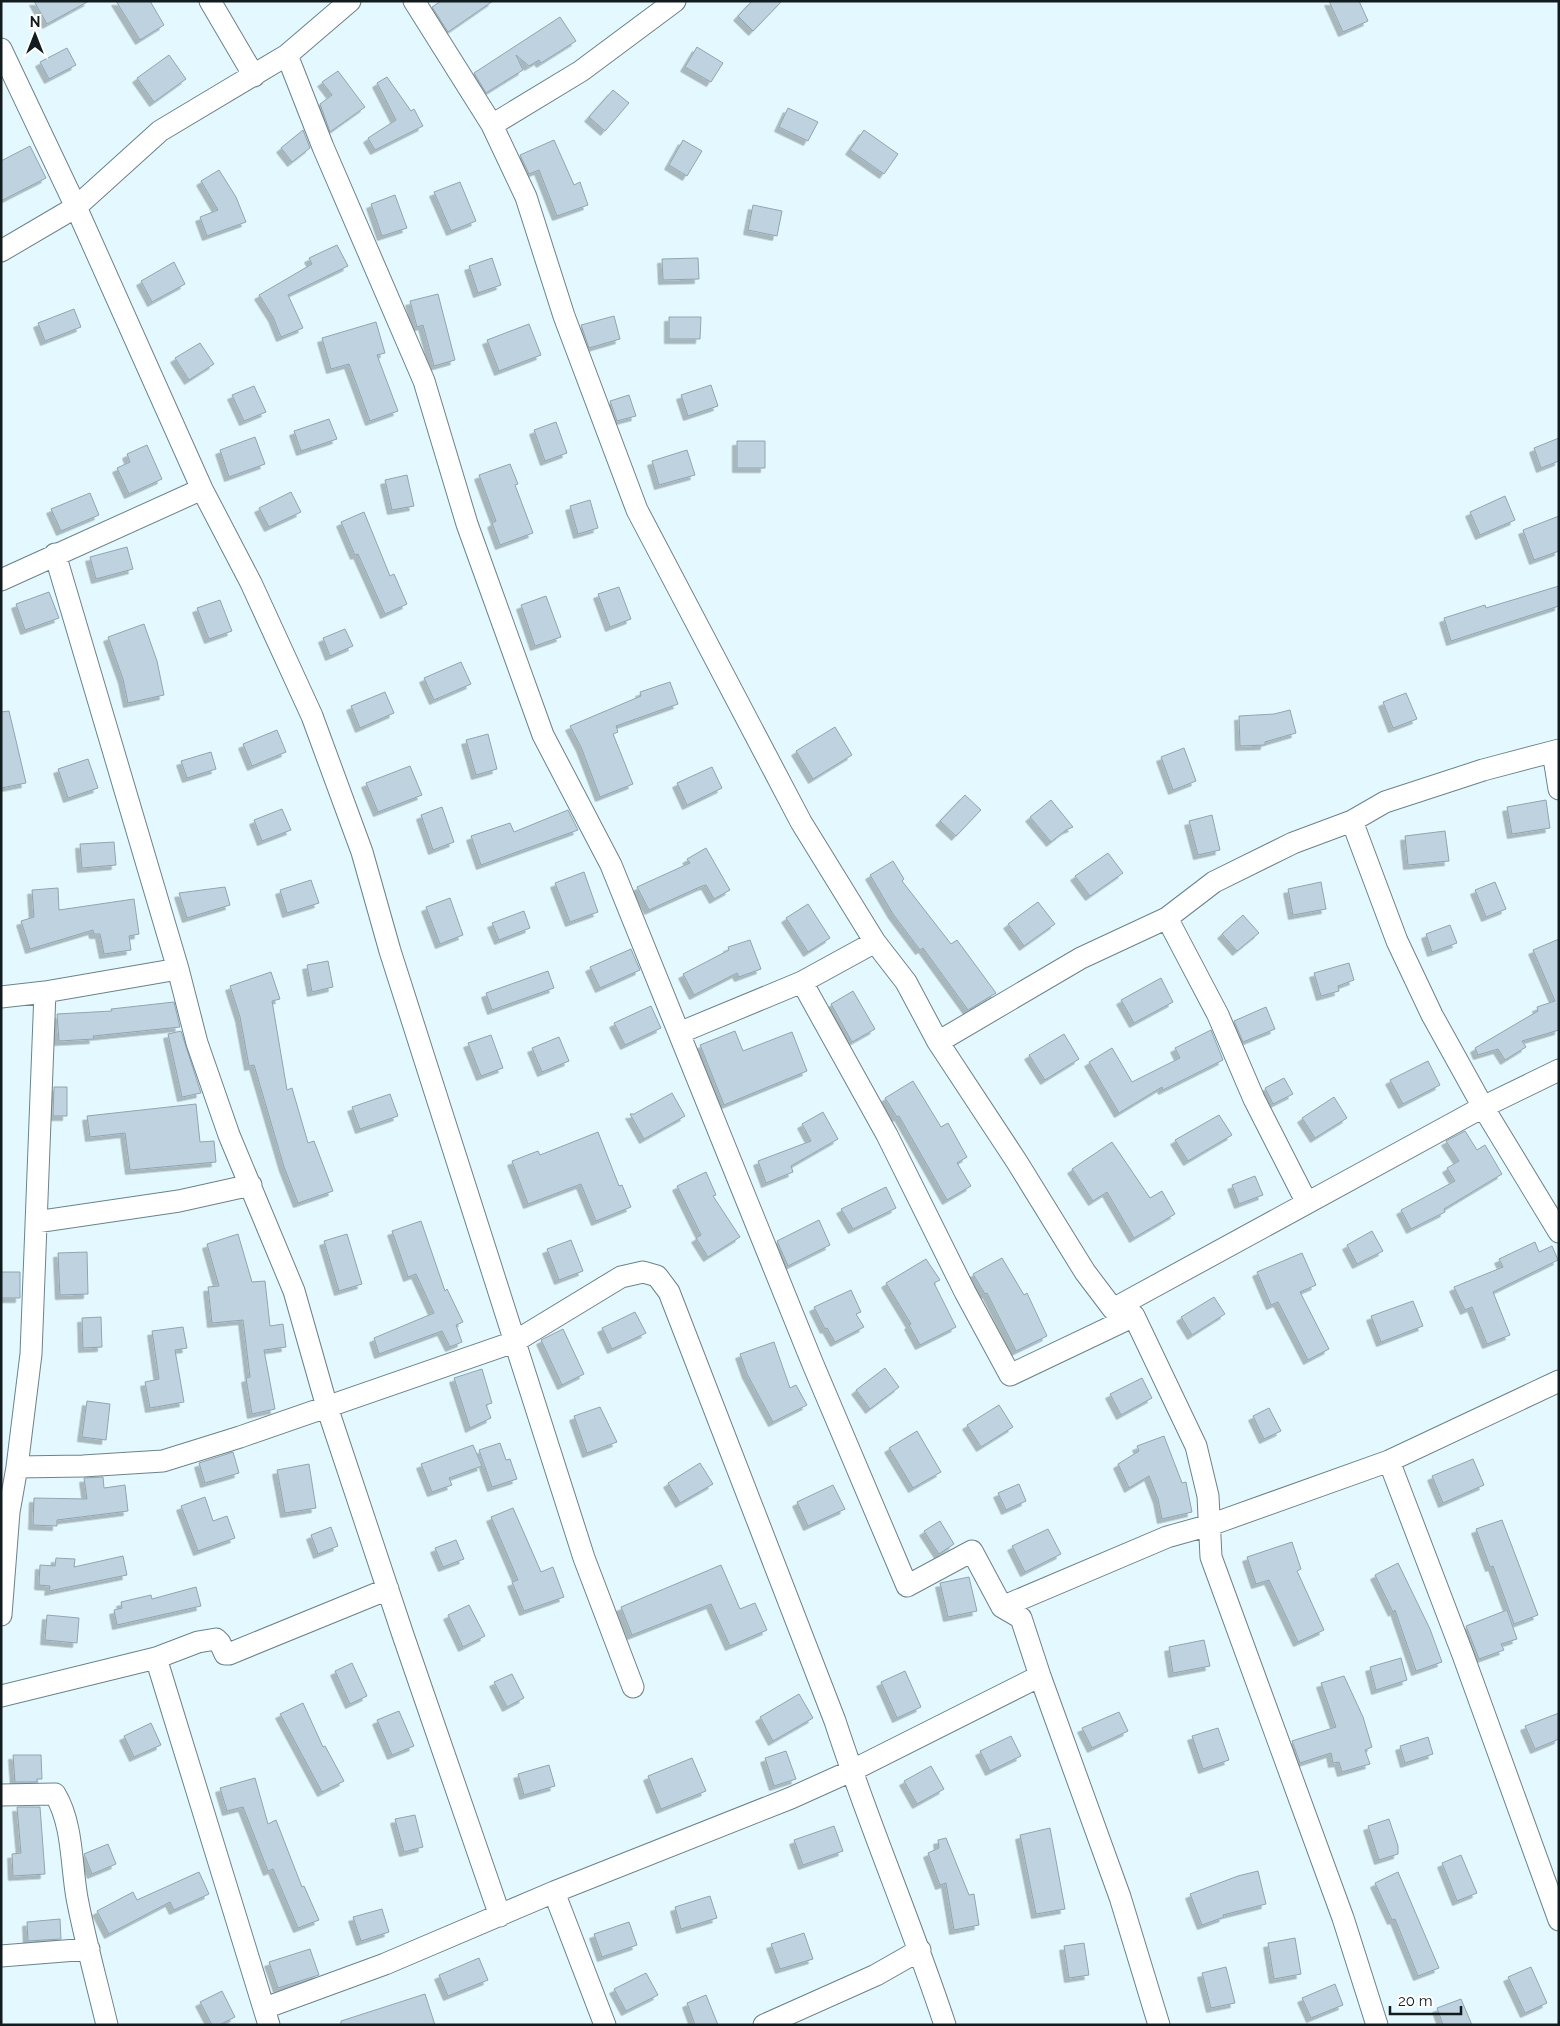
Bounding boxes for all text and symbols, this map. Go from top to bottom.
north arrow [10,10,60,60]
text: N [30,14,40,30]
scale bar [1390,1984,1461,2016]
text: 20 m [1398,1992,1433,2010]

